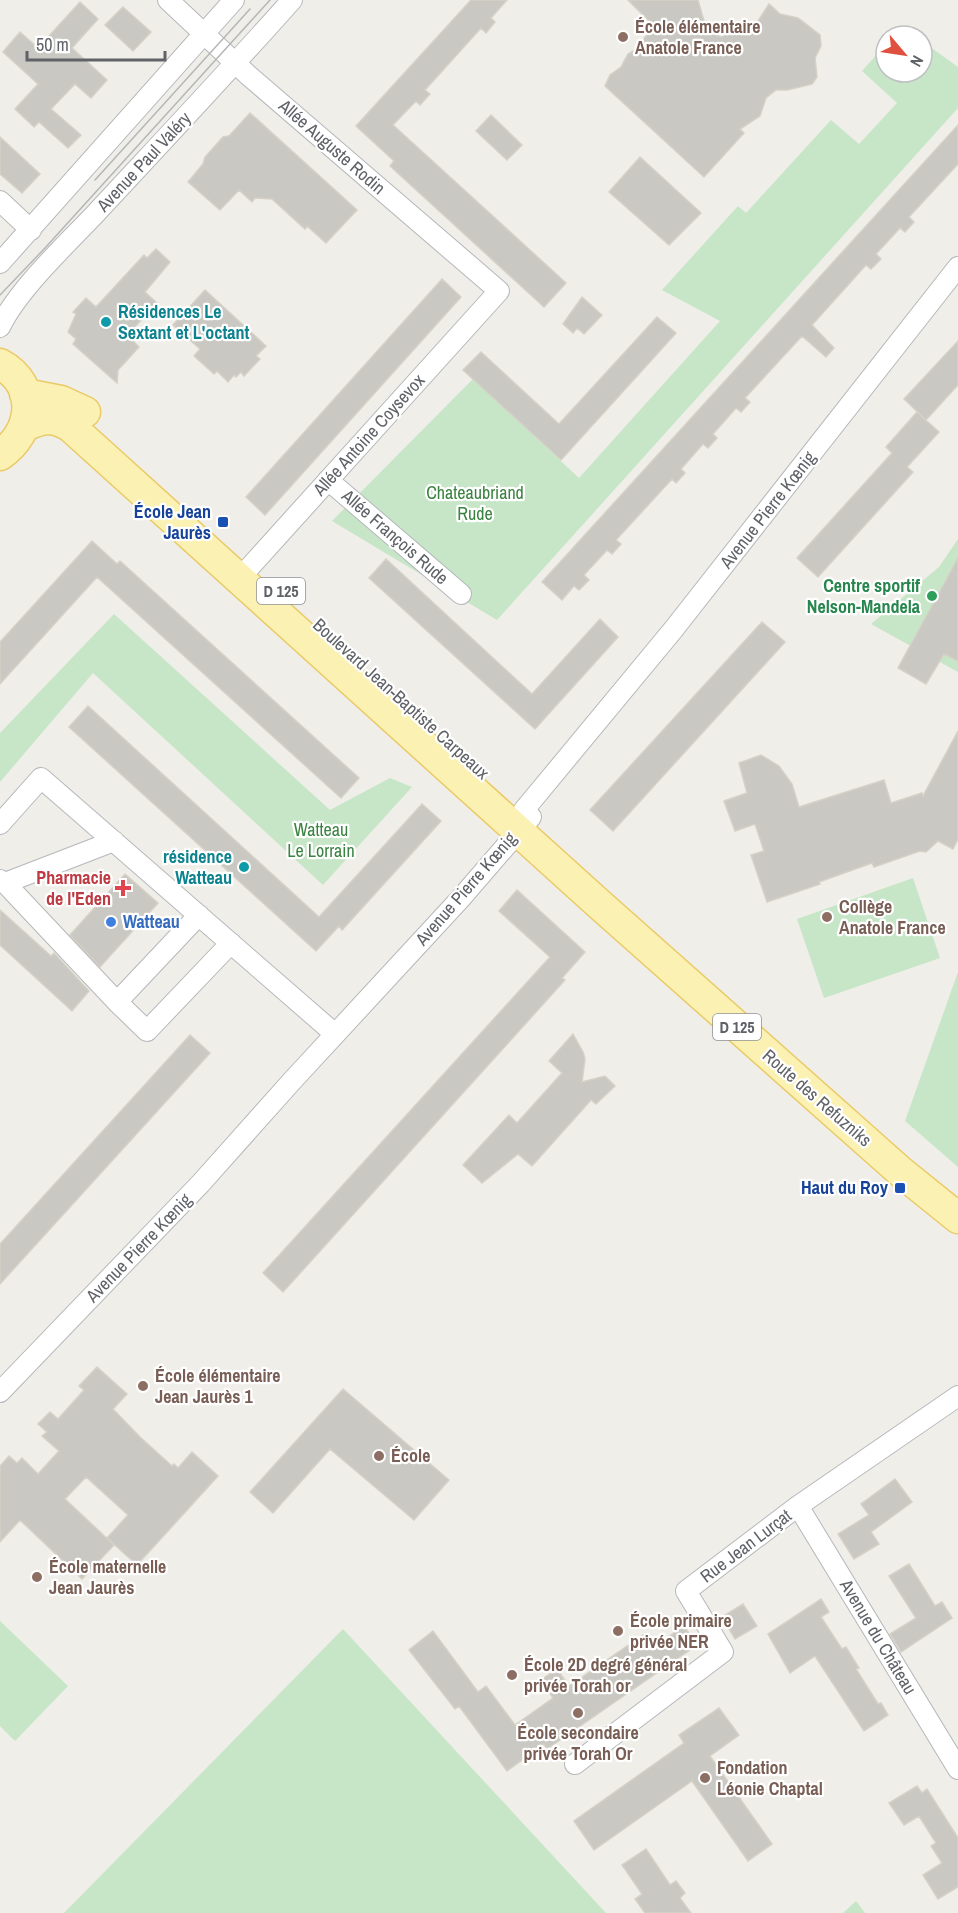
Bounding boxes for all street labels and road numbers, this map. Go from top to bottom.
street label: Allée Auguste Rodin [273,93,391,200]
street label: Avenue Paul Valéry [90,106,197,218]
street label: Allée Antoine Coysevox [307,368,430,502]
street label: Avenue Pierre Kœnig [713,445,822,574]
street label: Allée François Rude [336,483,454,590]
road number: D 125 [257,578,305,604]
street label: Boulevard Jean-Baptiste Carpeaux [308,612,496,785]
street label: Avenue Pierre Kœnig [409,826,522,951]
road number: D 125 [713,1014,761,1040]
street label: Route des Refuzniks [757,1043,877,1152]
street label: Avenue Pierre Kœnig [79,1187,198,1308]
street label: Rue Jean Lurçat [695,1503,796,1588]
street label: Avenue du Château [834,1574,923,1699]

